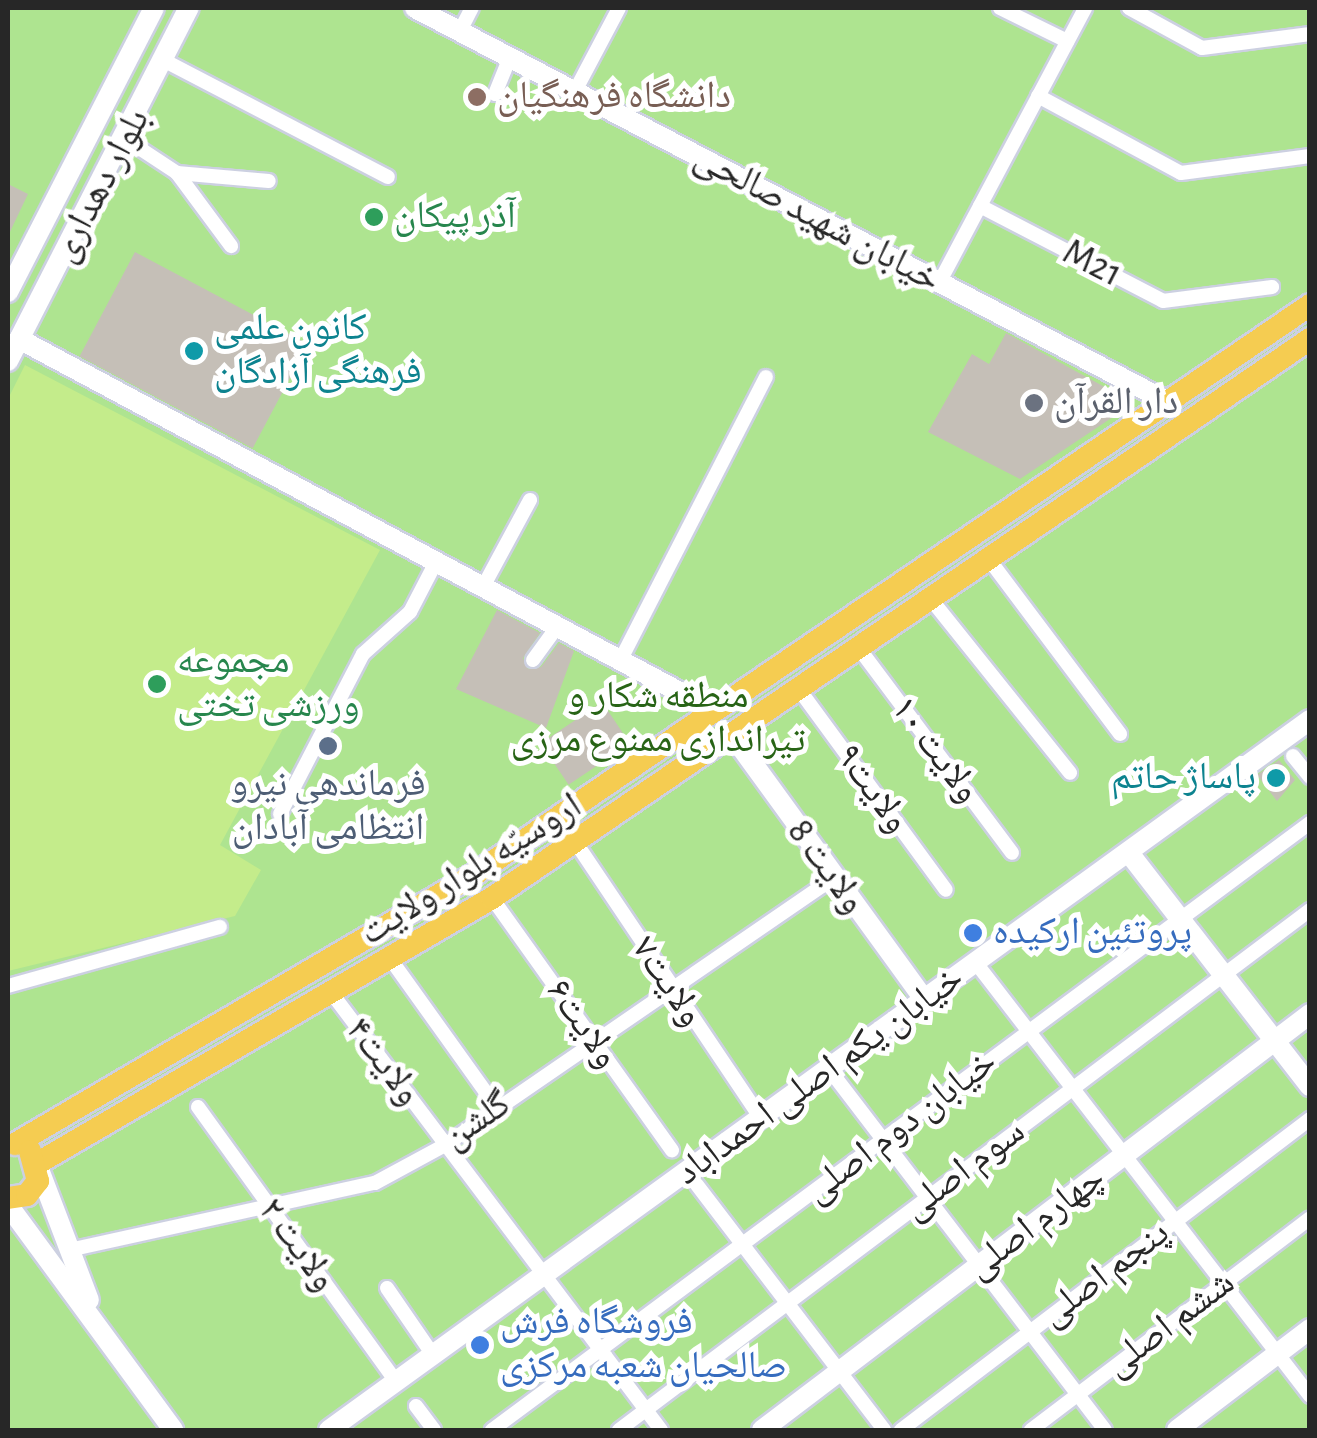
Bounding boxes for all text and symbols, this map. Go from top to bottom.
place label: دانشگاه فرهنگیان [497,74,731,120]
marker: دانشگاه فرهنگیان [466,86,488,108]
street label: بلوار دهداری [41,101,161,271]
street label: خیابان شهید صالحی [686,135,948,303]
place label: آذر پیکان [394,194,516,240]
marker: آذر پیکان [363,206,385,228]
street label: M21 [1055,230,1129,298]
place label: کانون علمی فرهنگی آزادگان [214,306,422,396]
marker: کانون علمی فرهنگی آزادگان [183,340,205,362]
place label: دار القرآن [1054,380,1178,426]
marker: دار القرآن [1023,392,1045,414]
place label: مجموعه ورزشی تختی [177,639,360,728]
marker: مجموعه ورزشی تختی [146,673,168,695]
park label: منطقه شکار و تیراندازی ممنوع مرزی [511,674,805,764]
street label: ولایت ۱۰ [880,688,990,812]
marker: فرماندهی نیرو انتظامی آبادان [317,735,339,757]
street label: ولایت۹ [825,736,919,842]
place label: پاساژ حاتم [1111,755,1256,801]
place label: فرماندهی نیرو انتظامی آبادان [230,762,426,852]
marker: پاساژ حاتم [1265,767,1287,789]
street label: اروسیّه بلوار ولایت [352,784,590,956]
street label: ولایت 8 [776,811,876,923]
place label: پروتئین ارکیده [993,910,1192,956]
marker: پروتئین ارکیده [962,922,984,944]
street label: ولایت۷ [621,928,713,1036]
street label: خیابان یکم اصلی احمداباد [667,956,973,1196]
street label: ولایت۶ [535,971,629,1077]
street label: ولایت۴ [335,1009,431,1115]
street label: خیابان دوم اصلی [796,1040,1006,1214]
street label: گلشن [434,1082,520,1160]
street label: سوم اصلی [894,1109,1034,1231]
street label: چهارم اصلی [958,1156,1114,1290]
street label: ولایت ۲ [248,1189,346,1301]
street label: پنجم اصلی [1031,1211,1179,1337]
street label: ششم اصلی [1096,1260,1244,1388]
place label: فروشگاه فرش صالحیان شعبه مرکزی [500,1300,787,1390]
marker: فروشگاه فرش صالحیان شعبه مرکزی [469,1334,491,1356]

